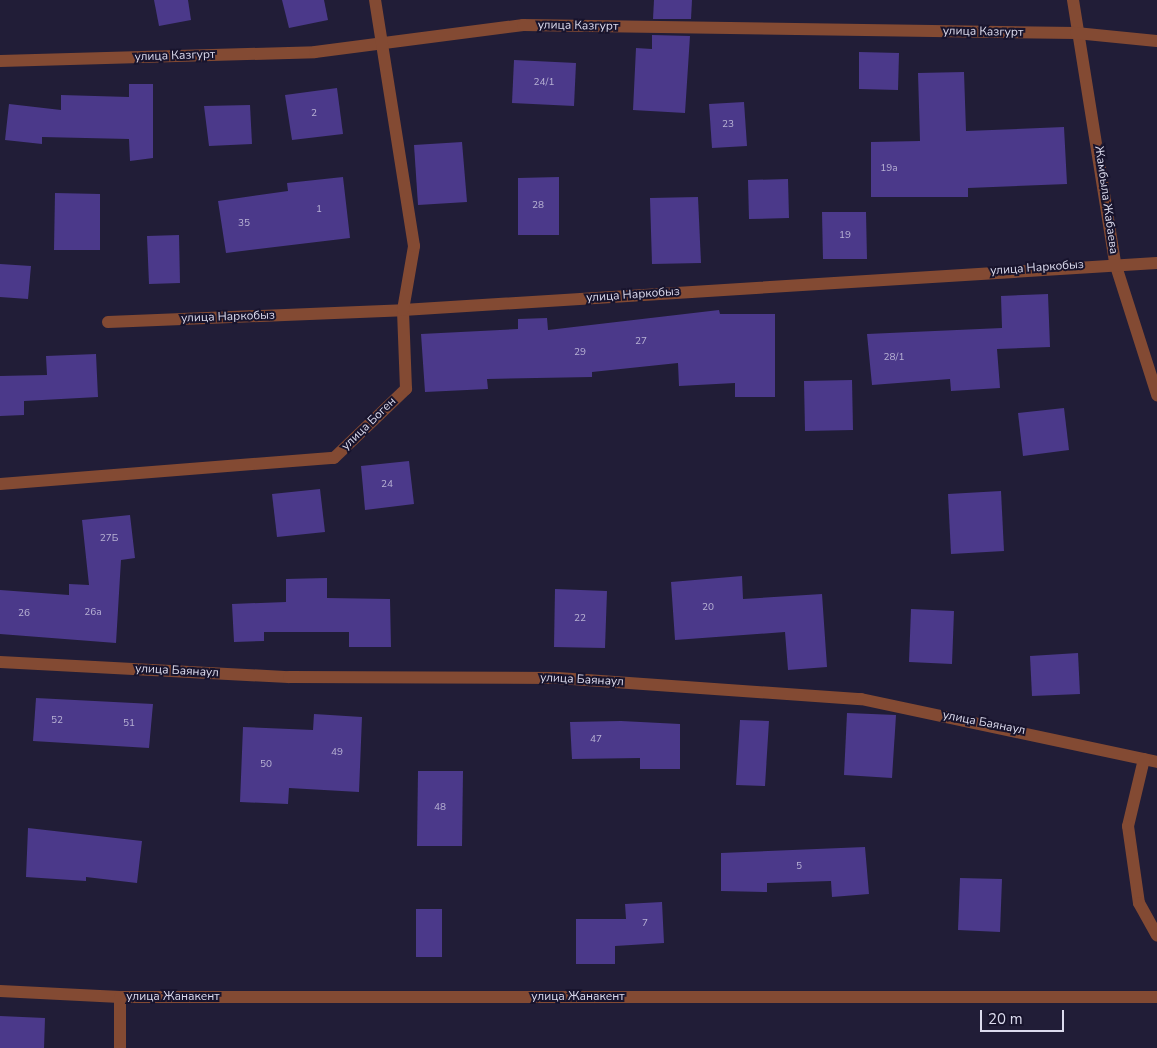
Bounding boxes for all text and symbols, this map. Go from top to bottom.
street label: улица Казгурт [538,18,618,34]
street label: улица Казгурт [943,24,1023,40]
street label: улица Казгурт [134,47,216,65]
house number: 24/1 [534,77,554,89]
house number: 2 [311,108,317,120]
house number: 23 [722,119,734,131]
street label: Жамбыла Жабаева [1091,145,1121,255]
house number: 19а [880,163,898,175]
house number: 28 [532,200,544,212]
house number: 1 [316,204,322,216]
house number: 35 [238,218,250,230]
house number: 19 [839,230,851,242]
street label: улица Наркобыз [990,258,1084,278]
street label: улица Наркобыз [586,285,680,305]
street label: улица Наркобыз [181,308,275,326]
house number: 27 [635,336,647,348]
house number: 29 [574,347,586,359]
house number: 28/1 [884,352,904,364]
street label: улица Боген [339,394,399,454]
house number: 24 [381,479,393,491]
house number: 27Б [100,533,118,545]
house number: 20 [702,602,714,614]
house number: 26а [84,607,102,619]
house number: 26 [18,608,30,620]
house number: 22 [574,613,586,625]
street label: улица Баянаул [135,662,219,680]
street label: улица Баянаул [540,671,624,689]
street label: улица Баянаул [942,708,1026,738]
house number: 52 [51,715,63,727]
house number: 51 [123,718,135,730]
house number: 47 [590,734,602,746]
house number: 49 [331,747,343,759]
house number: 50 [260,759,272,771]
house number: 48 [434,802,446,814]
house number: 5 [796,861,802,873]
house number: 7 [642,918,648,930]
street label: улица Жанакент [126,990,220,1004]
street label: улица Жанакент [531,990,625,1004]
scale bar [982,1000,1066,1032]
text: 20 m [988,1009,1023,1029]

